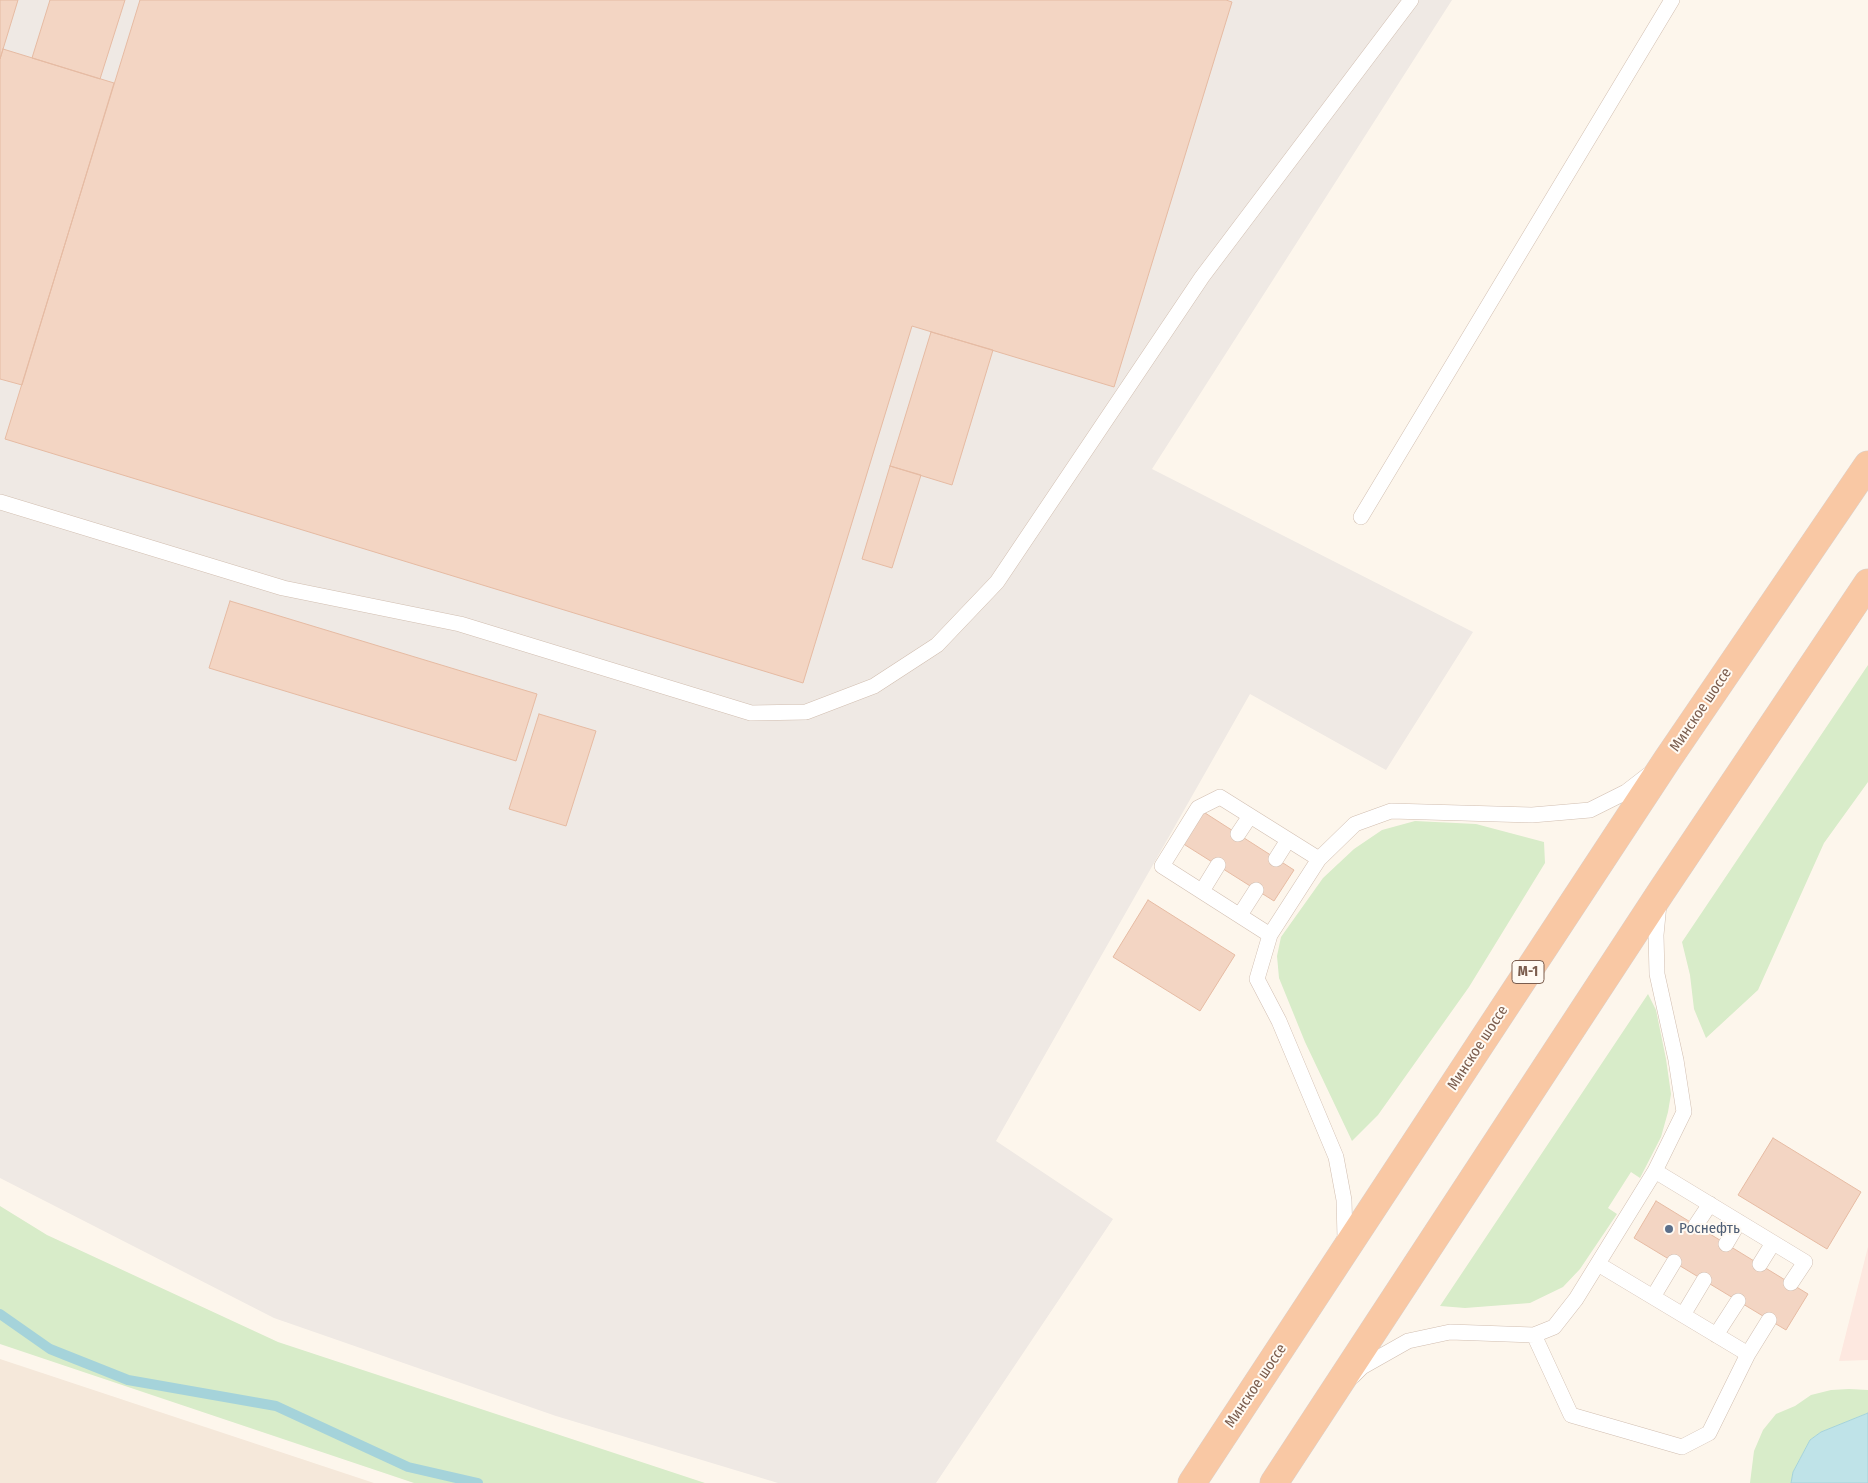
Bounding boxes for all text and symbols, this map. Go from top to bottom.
street label: Минское шоссе [1666,665,1736,755]
road number: М-1 [1512,960,1544,984]
street label: Минское шоссе [1444,1002,1512,1094]
place label: Роснефть [1679,1220,1740,1238]
marker: Роснефть [1663,1223,1675,1235]
street label: Минское шоссе [1221,1341,1291,1431]

